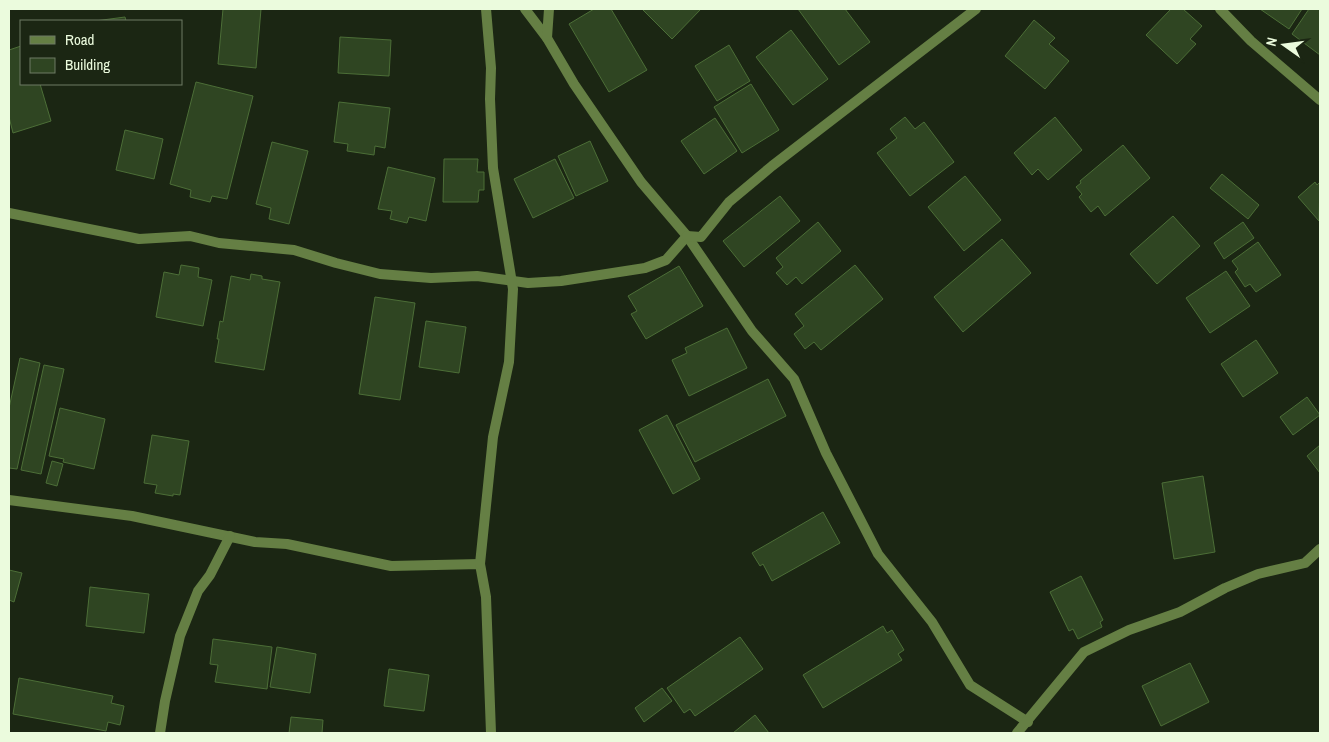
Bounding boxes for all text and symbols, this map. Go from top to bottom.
legend [20,20,182,85]
north arrow [1259,20,1309,70]
text: Road [65,29,94,50]
text: N [1262,36,1281,48]
text: Building [65,54,110,75]

